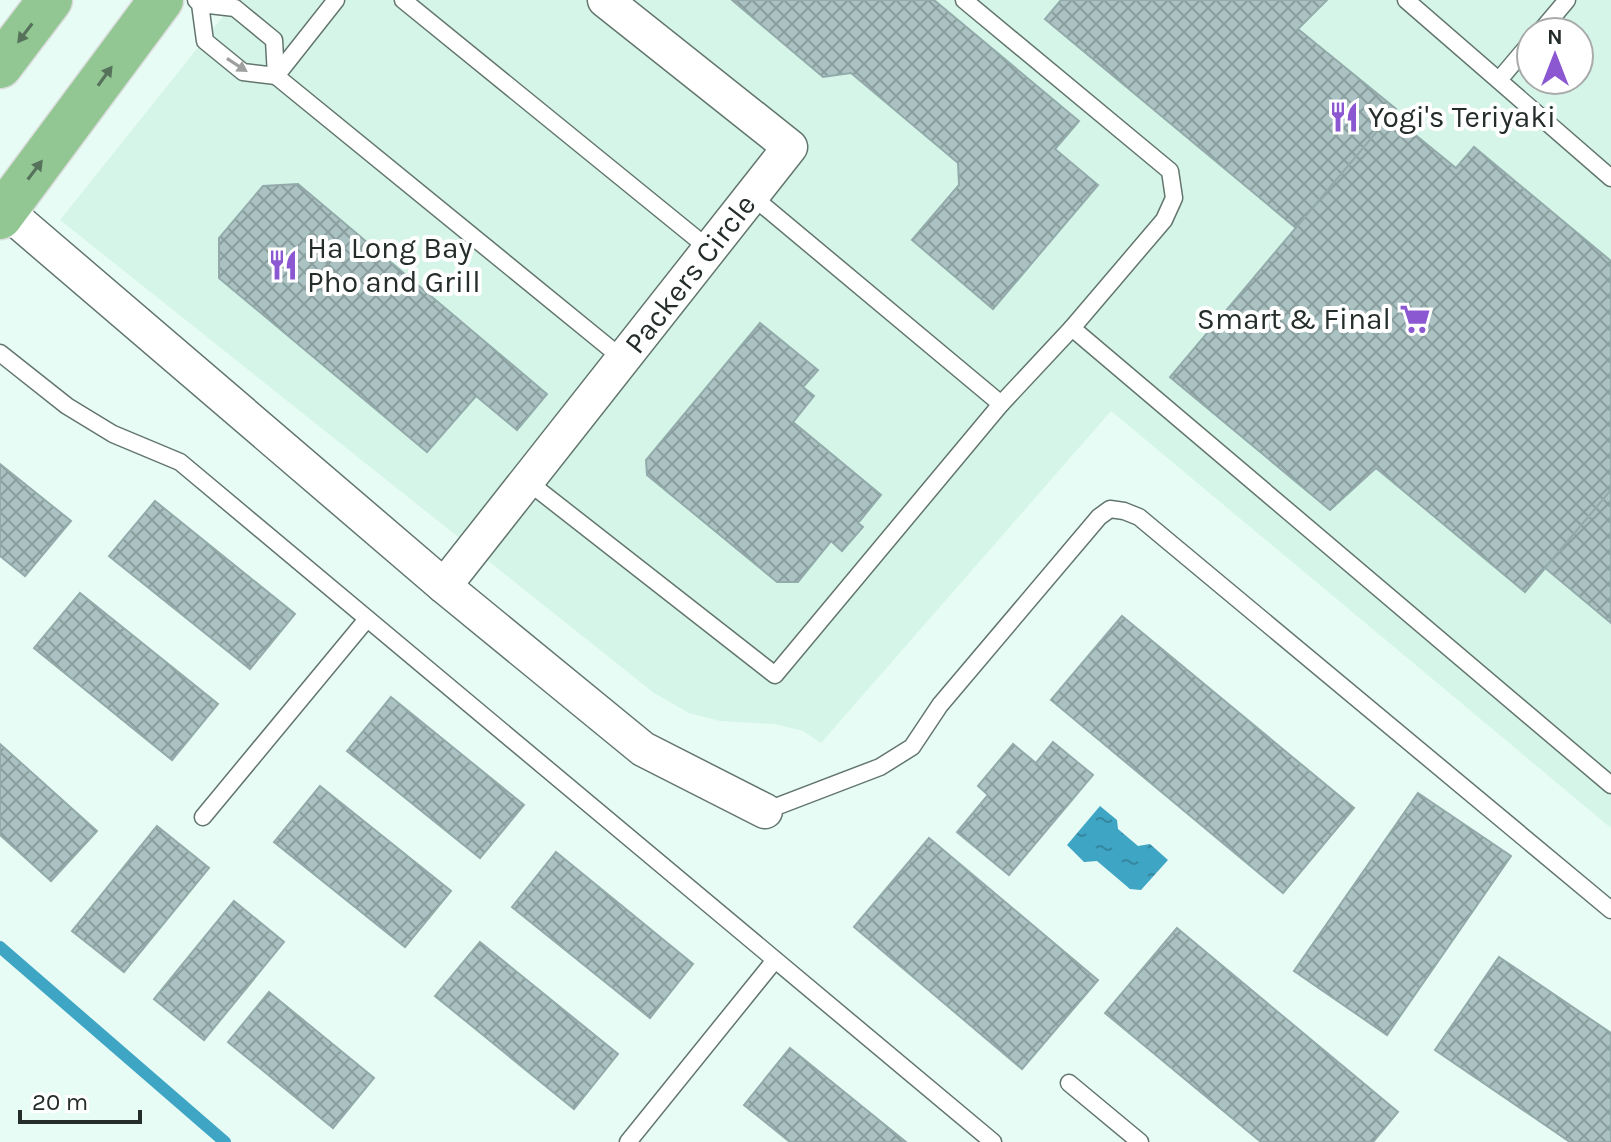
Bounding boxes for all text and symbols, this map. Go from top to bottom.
north arrow [1515,16,1595,96]
one-way arrow [17,23,33,43]
text: N [1547,24,1563,50]
one-way arrow [227,58,248,73]
one-way arrow [97,65,112,86]
place label: Yogi's Teriyaki [1368,99,1556,135]
restaurant icon: Yogi's Teriyaki [1327,100,1361,134]
one-way arrow [27,160,43,180]
street label: Packers Circle [617,187,763,361]
place label: Ha Long Bay Pho and Grill [307,230,481,300]
restaurant icon: Ha Long Bay Pho and Grill [266,248,300,282]
place label: Smart & Final [1197,301,1391,337]
supermarket icon: Smart & Final [1398,302,1432,336]
scale bar [20,1074,140,1124]
text: 20 m [32,1088,88,1116]

